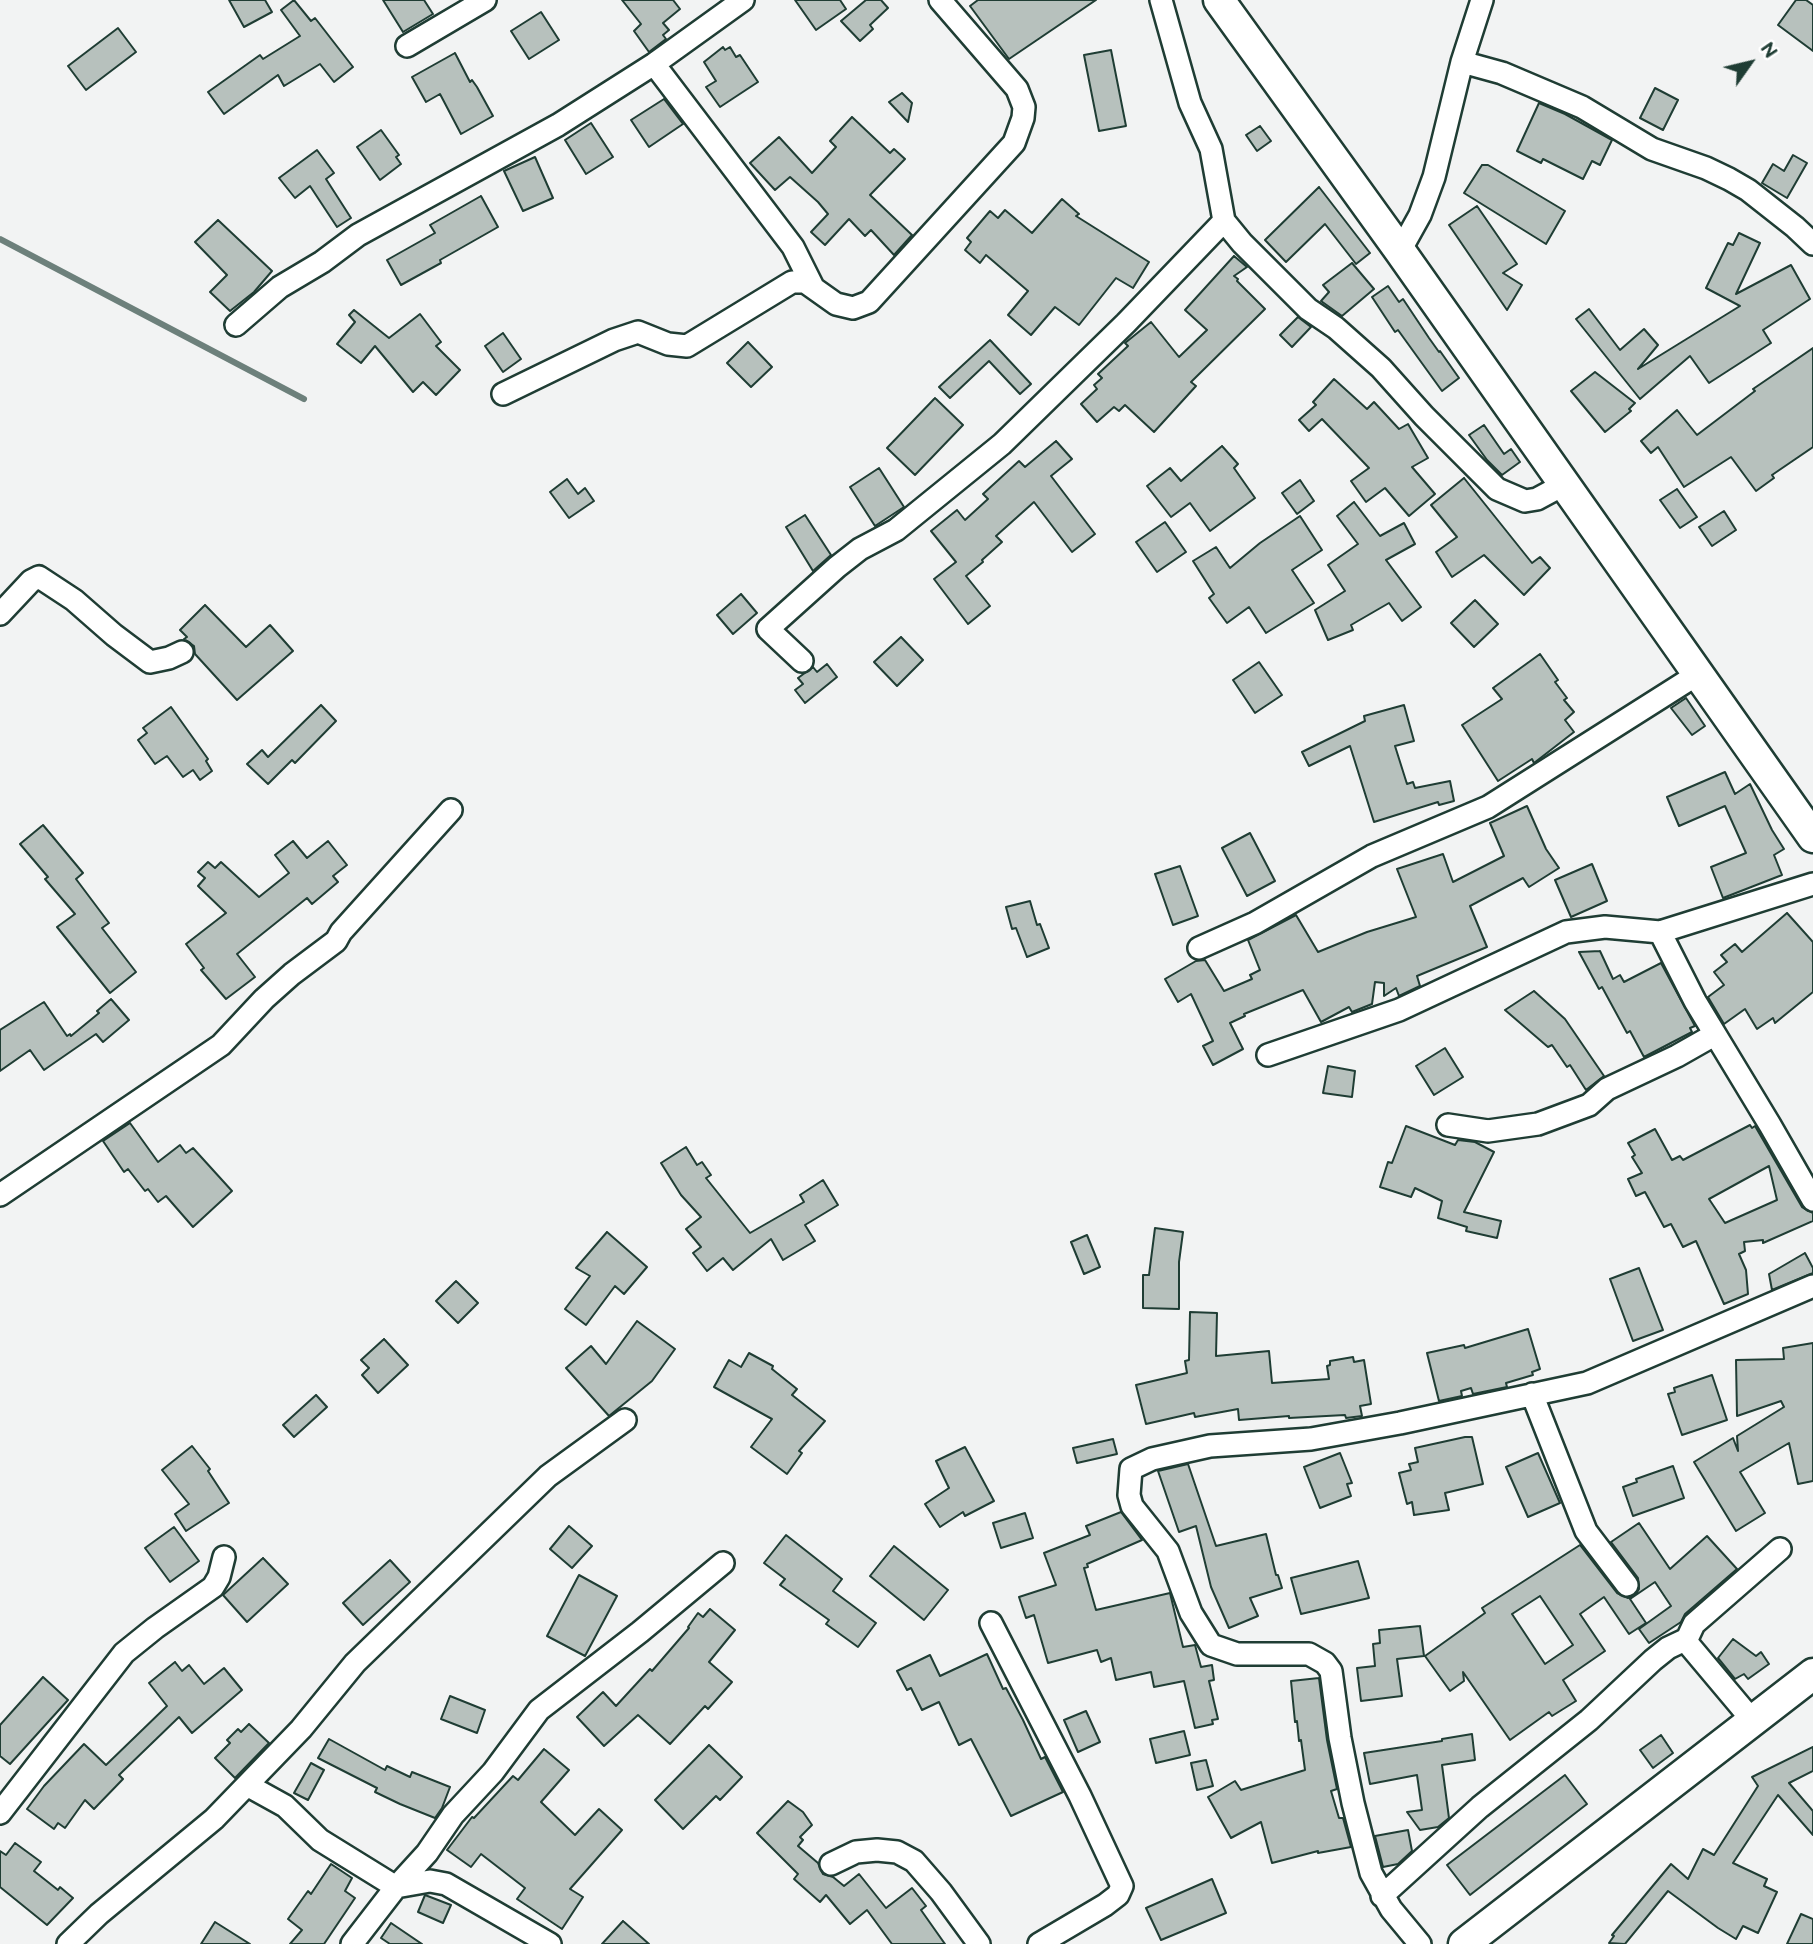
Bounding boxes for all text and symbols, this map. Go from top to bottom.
north arrow [1715,28,1785,98]
text: N [1754,39,1781,63]

